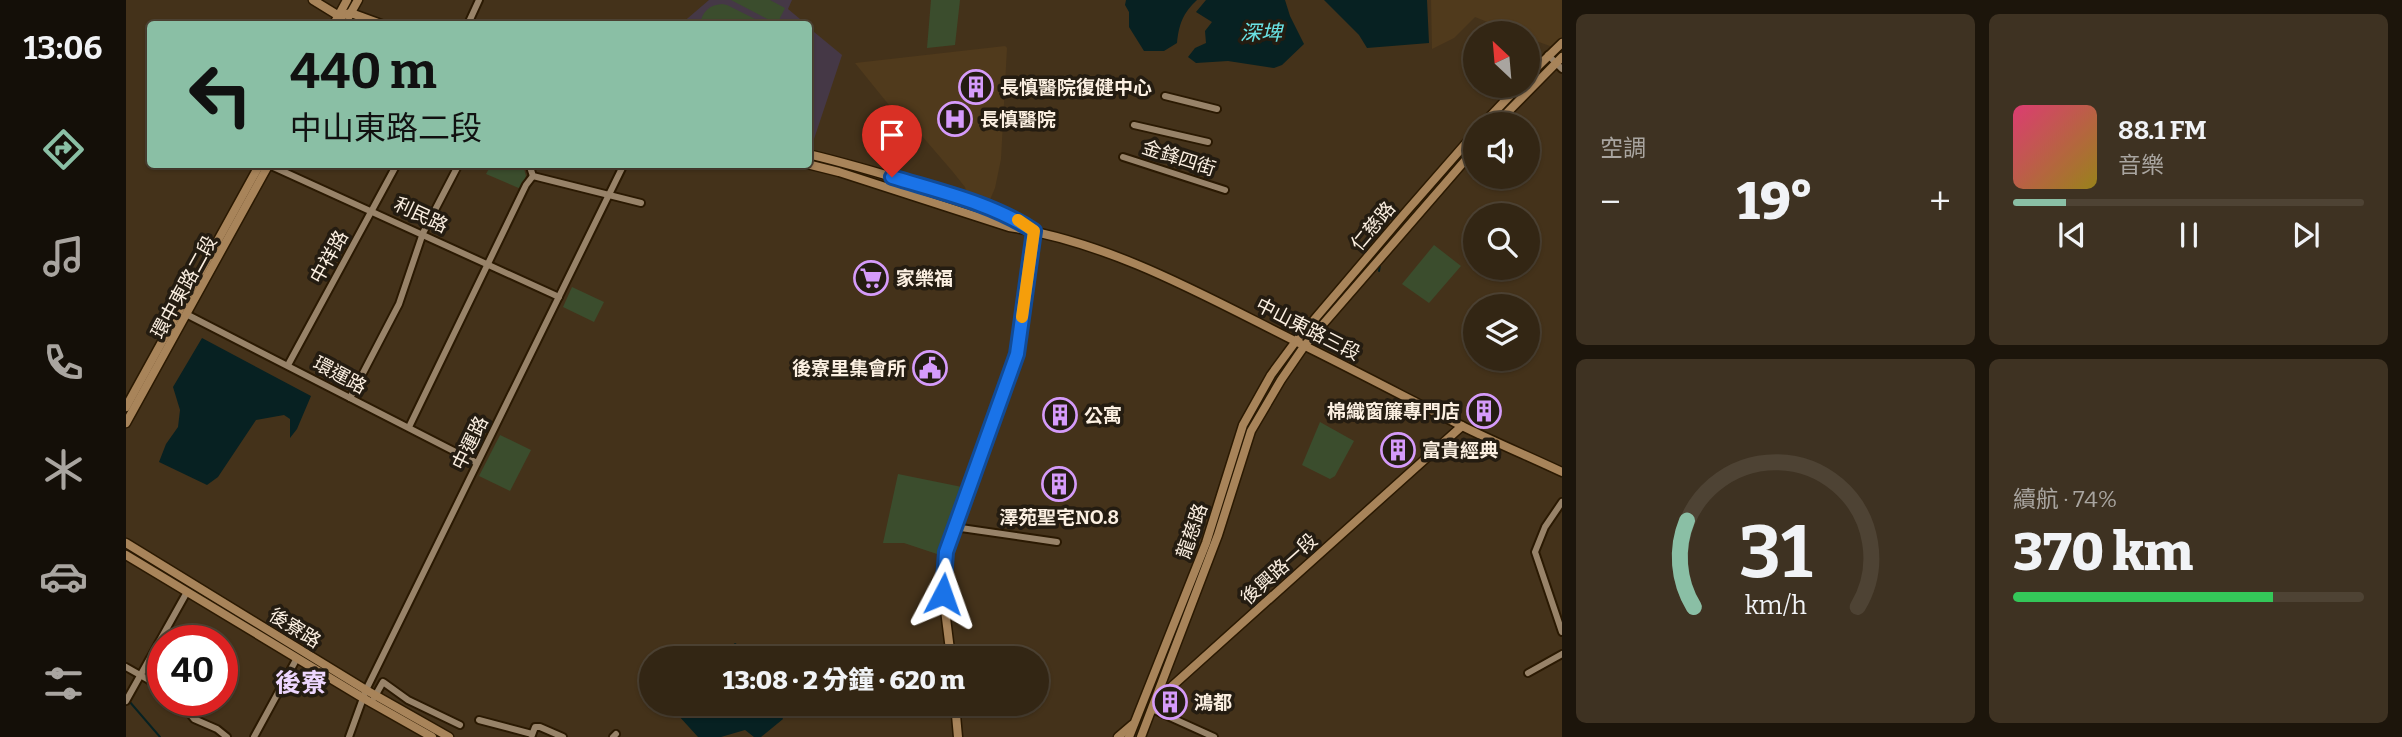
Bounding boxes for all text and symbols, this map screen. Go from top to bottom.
water label: 深埤 [1240,20,1285,46]
north arrow [1463,21,1540,98]
map controls [1463,21,1540,371]
text: 13:06 [24,29,102,67]
text: 440 m [290,42,437,101]
icon: left [175,49,266,140]
building icon: 長慎醫院復健中心 [957,68,995,106]
place label: 長慎醫院復健中心 [1000,76,1152,99]
hospital icon: 長慎醫院 [936,100,974,138]
pin [862,105,922,177]
place label: 長慎醫院 [980,108,1056,131]
text: 中山東路二段 [290,109,482,147]
button: sound [1463,112,1540,189]
text: 88.1 FM [2118,115,2207,146]
icon: arrive [873,116,911,154]
icon: directions [39,125,88,174]
text: 空調 [1600,134,1646,162]
street label: 金鋒四街 [1139,135,1219,181]
text: 音樂 [2118,151,2164,179]
text: 19° [1737,170,1813,233]
text: − [1600,179,1621,225]
text: + [1929,179,1951,225]
street label: 利民路 [390,193,452,237]
street label: 仁慈路 [1346,197,1400,255]
button: search [1463,203,1540,280]
icon: previous [2053,216,2091,254]
icon: pause [2170,216,2208,254]
icon: next [2287,216,2325,254]
street label: 中祥路 [305,226,353,288]
icon: music [39,232,88,281]
street label: 環中東路二段 [146,232,222,342]
supermarket icon: 家樂福 [852,259,890,297]
place label: 家樂福 [896,267,953,290]
street label: 中山東路三段 [1252,293,1364,365]
button: layers [1463,294,1540,371]
icon: phone [39,338,88,387]
public building icon: 後寮里集會所 [911,349,949,387]
street label: 環運路 [309,351,371,399]
place label: 後寮里集會所 [792,357,906,380]
building icon: 棉織窗簾專門店 [1465,392,1503,430]
building icon: 公寓 [1041,396,1079,434]
place label: 棉織窗簾專門店 [1327,400,1460,423]
place label: 公寓 [1084,404,1122,427]
street label: 中運路 [447,412,493,474]
building icon: 富貴經典 [1379,431,1417,469]
place label: 富貴經典 [1422,439,1498,462]
icon: climate [39,445,88,494]
building icon: 澤苑聖宅NO.8 [1040,465,1078,503]
text: 續航 · 74% [2013,485,2117,513]
street label: 龍慈路 [1172,500,1212,562]
place label: 澤苑聖宅NO.8 [999,506,1119,529]
text: 31 [1739,509,1813,596]
text: 370 km [2013,521,2193,584]
street label: 後興路一段 [1236,529,1322,609]
icon: car [39,552,88,601]
position arrow [906,557,980,631]
text: km/h [1745,591,1807,621]
street label: 後寮路 [265,603,325,653]
speed limit sign: 40 [147,625,238,716]
icon: filters [39,659,88,708]
text: 13:08 · 2 分鐘 · 620 m [723,665,965,696]
district label: 後寮 [275,668,327,699]
building icon: 鴻都 [1151,683,1189,721]
place label: 鴻都 [1194,691,1232,714]

